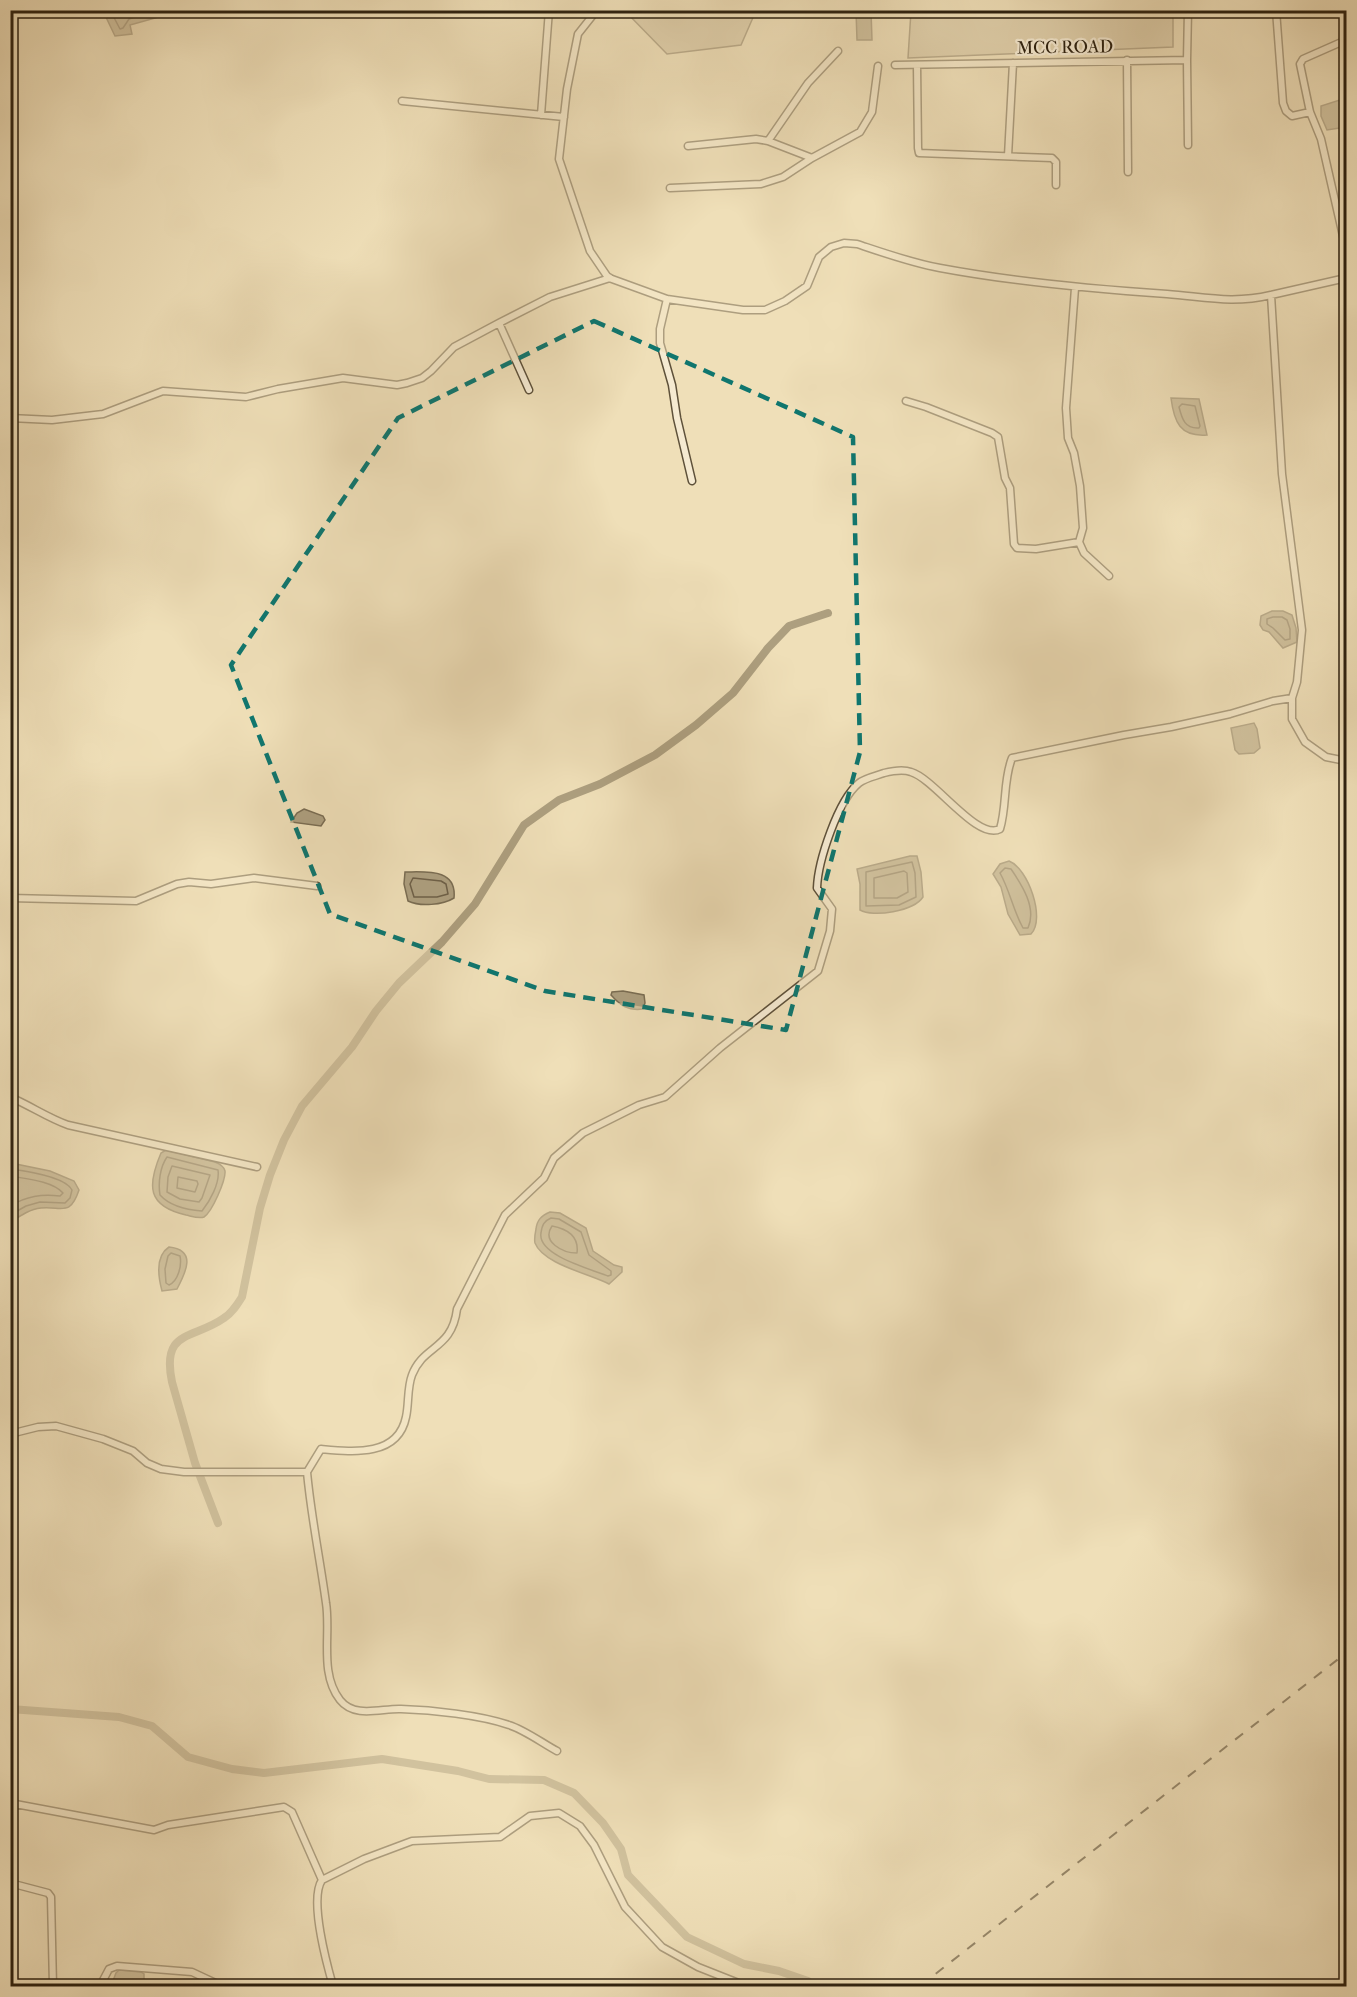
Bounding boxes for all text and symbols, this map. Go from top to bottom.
street label: MCC ROAD [1017,36,1113,59]

